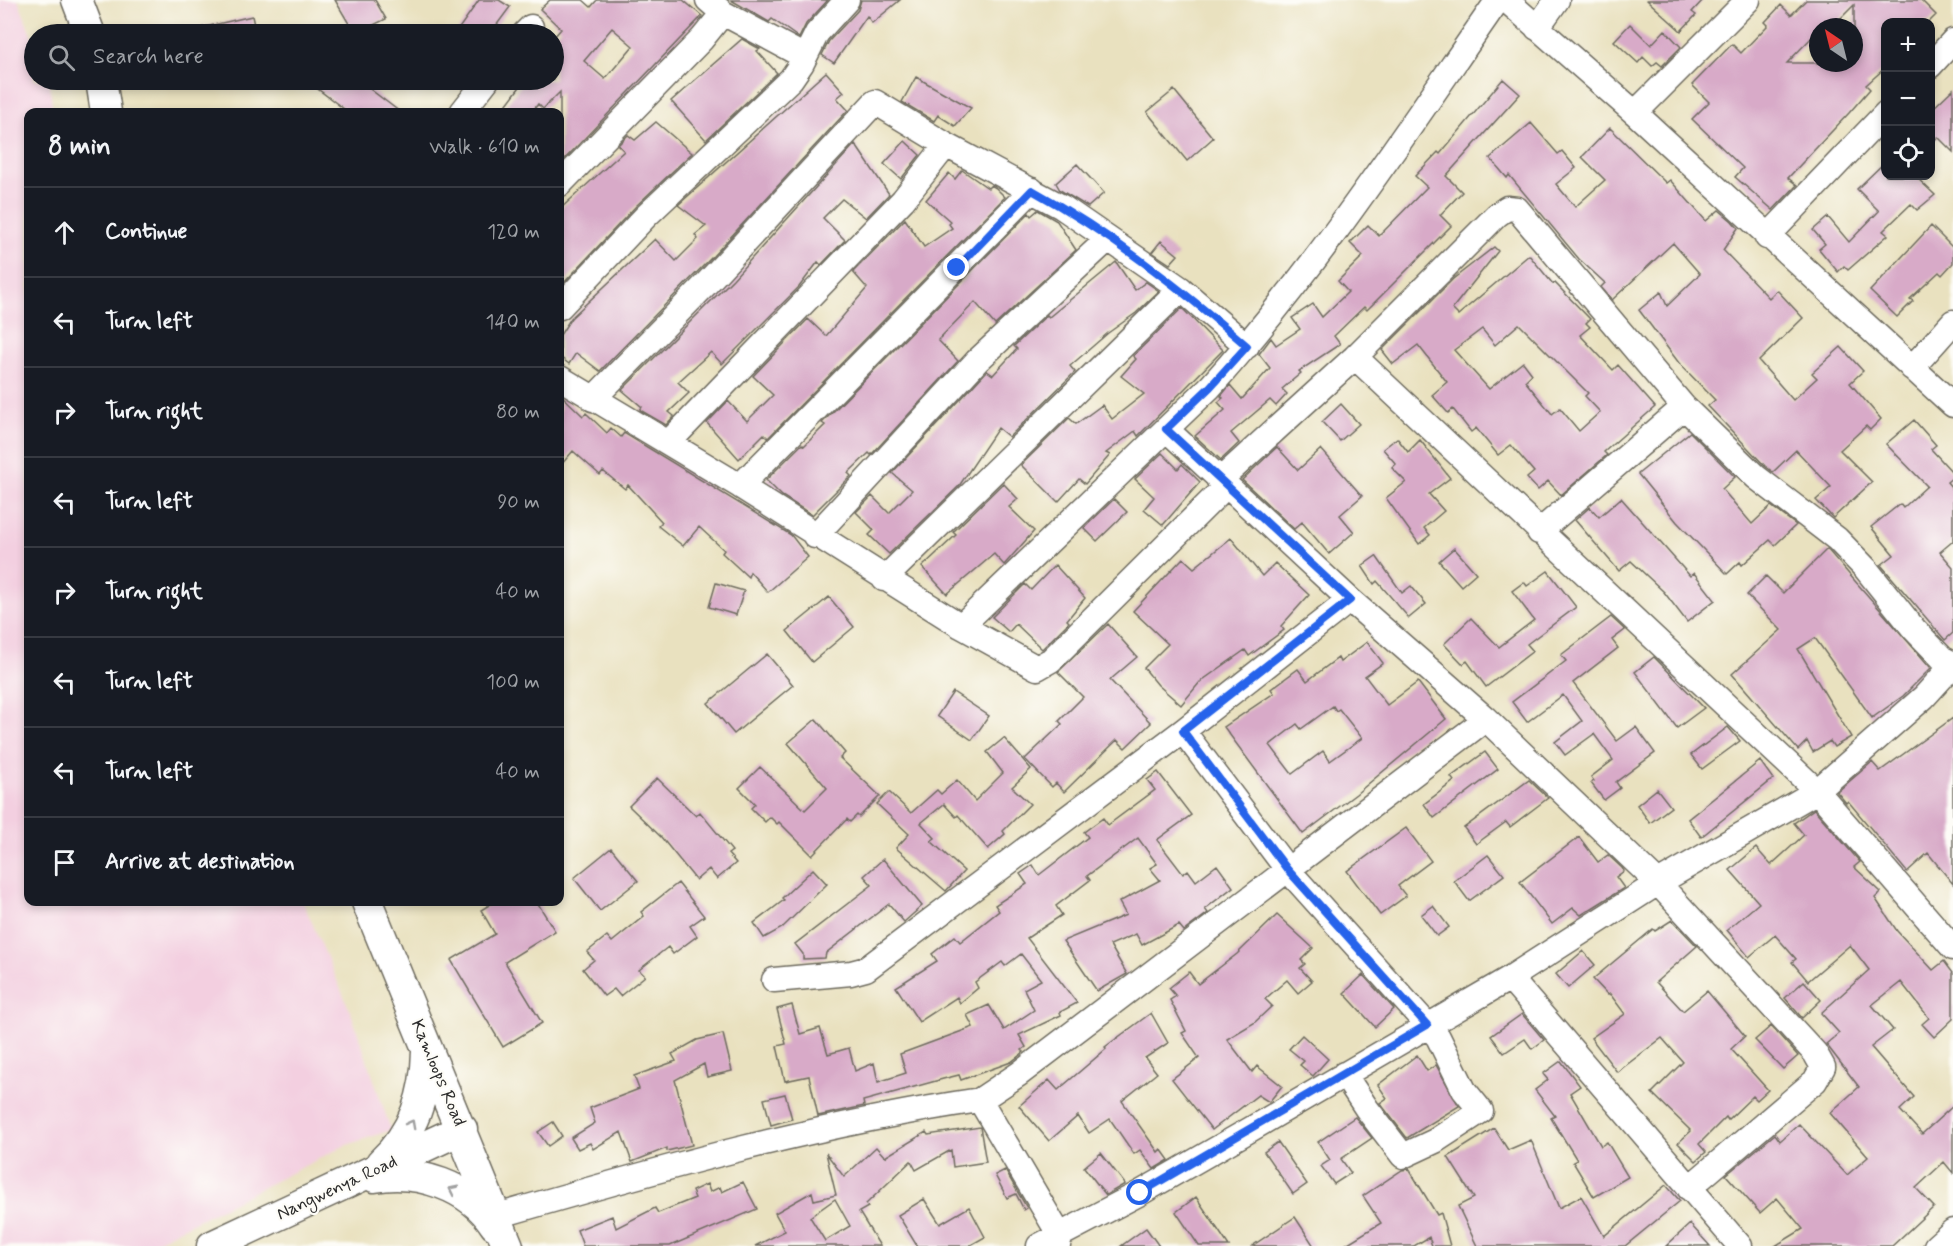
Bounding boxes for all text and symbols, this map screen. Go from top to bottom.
north arrow [1809,18,1863,72]
map controls [1881,18,1935,180]
button: + [1881,18,1935,72]
search box [24,24,564,90]
icon: search [45,41,78,74]
text: Search here [93,43,204,71]
button: − [1881,72,1935,126]
button: locate [1881,126,1935,180]
text: 8 min [48,130,111,164]
text: Walk · 610 m [429,134,540,161]
icon: ahead [48,216,81,249]
text: Continue [105,218,187,246]
text: 120 m [487,219,540,246]
route end [943,254,969,280]
icon: left [48,306,81,339]
text: Turn left [105,308,193,336]
text: 140 m [486,309,540,336]
icon: right [48,396,81,429]
text: Turn right [105,398,203,426]
text: 80 m [496,399,540,426]
icon: left [48,486,81,519]
text: Turn left [105,488,193,516]
text: 90 m [497,489,540,516]
icon: right [48,576,81,609]
text: Turn right [105,578,203,606]
text: 40 m [496,579,540,606]
icon: left [48,666,81,699]
text: Turn left [105,668,193,696]
text: 100 m [486,669,540,696]
icon: left [48,756,81,789]
text: Turn left [105,758,193,786]
text: 40 m [496,759,540,786]
icon: arrive [48,846,81,879]
text: Arrive at destination [105,848,295,876]
street label: Kamloops Road [405,1016,471,1130]
one-way arrow [404,1120,415,1131]
street label: Nangwenya Road [273,1150,402,1227]
route start [1126,1179,1152,1205]
one-way arrow [448,1185,459,1197]

